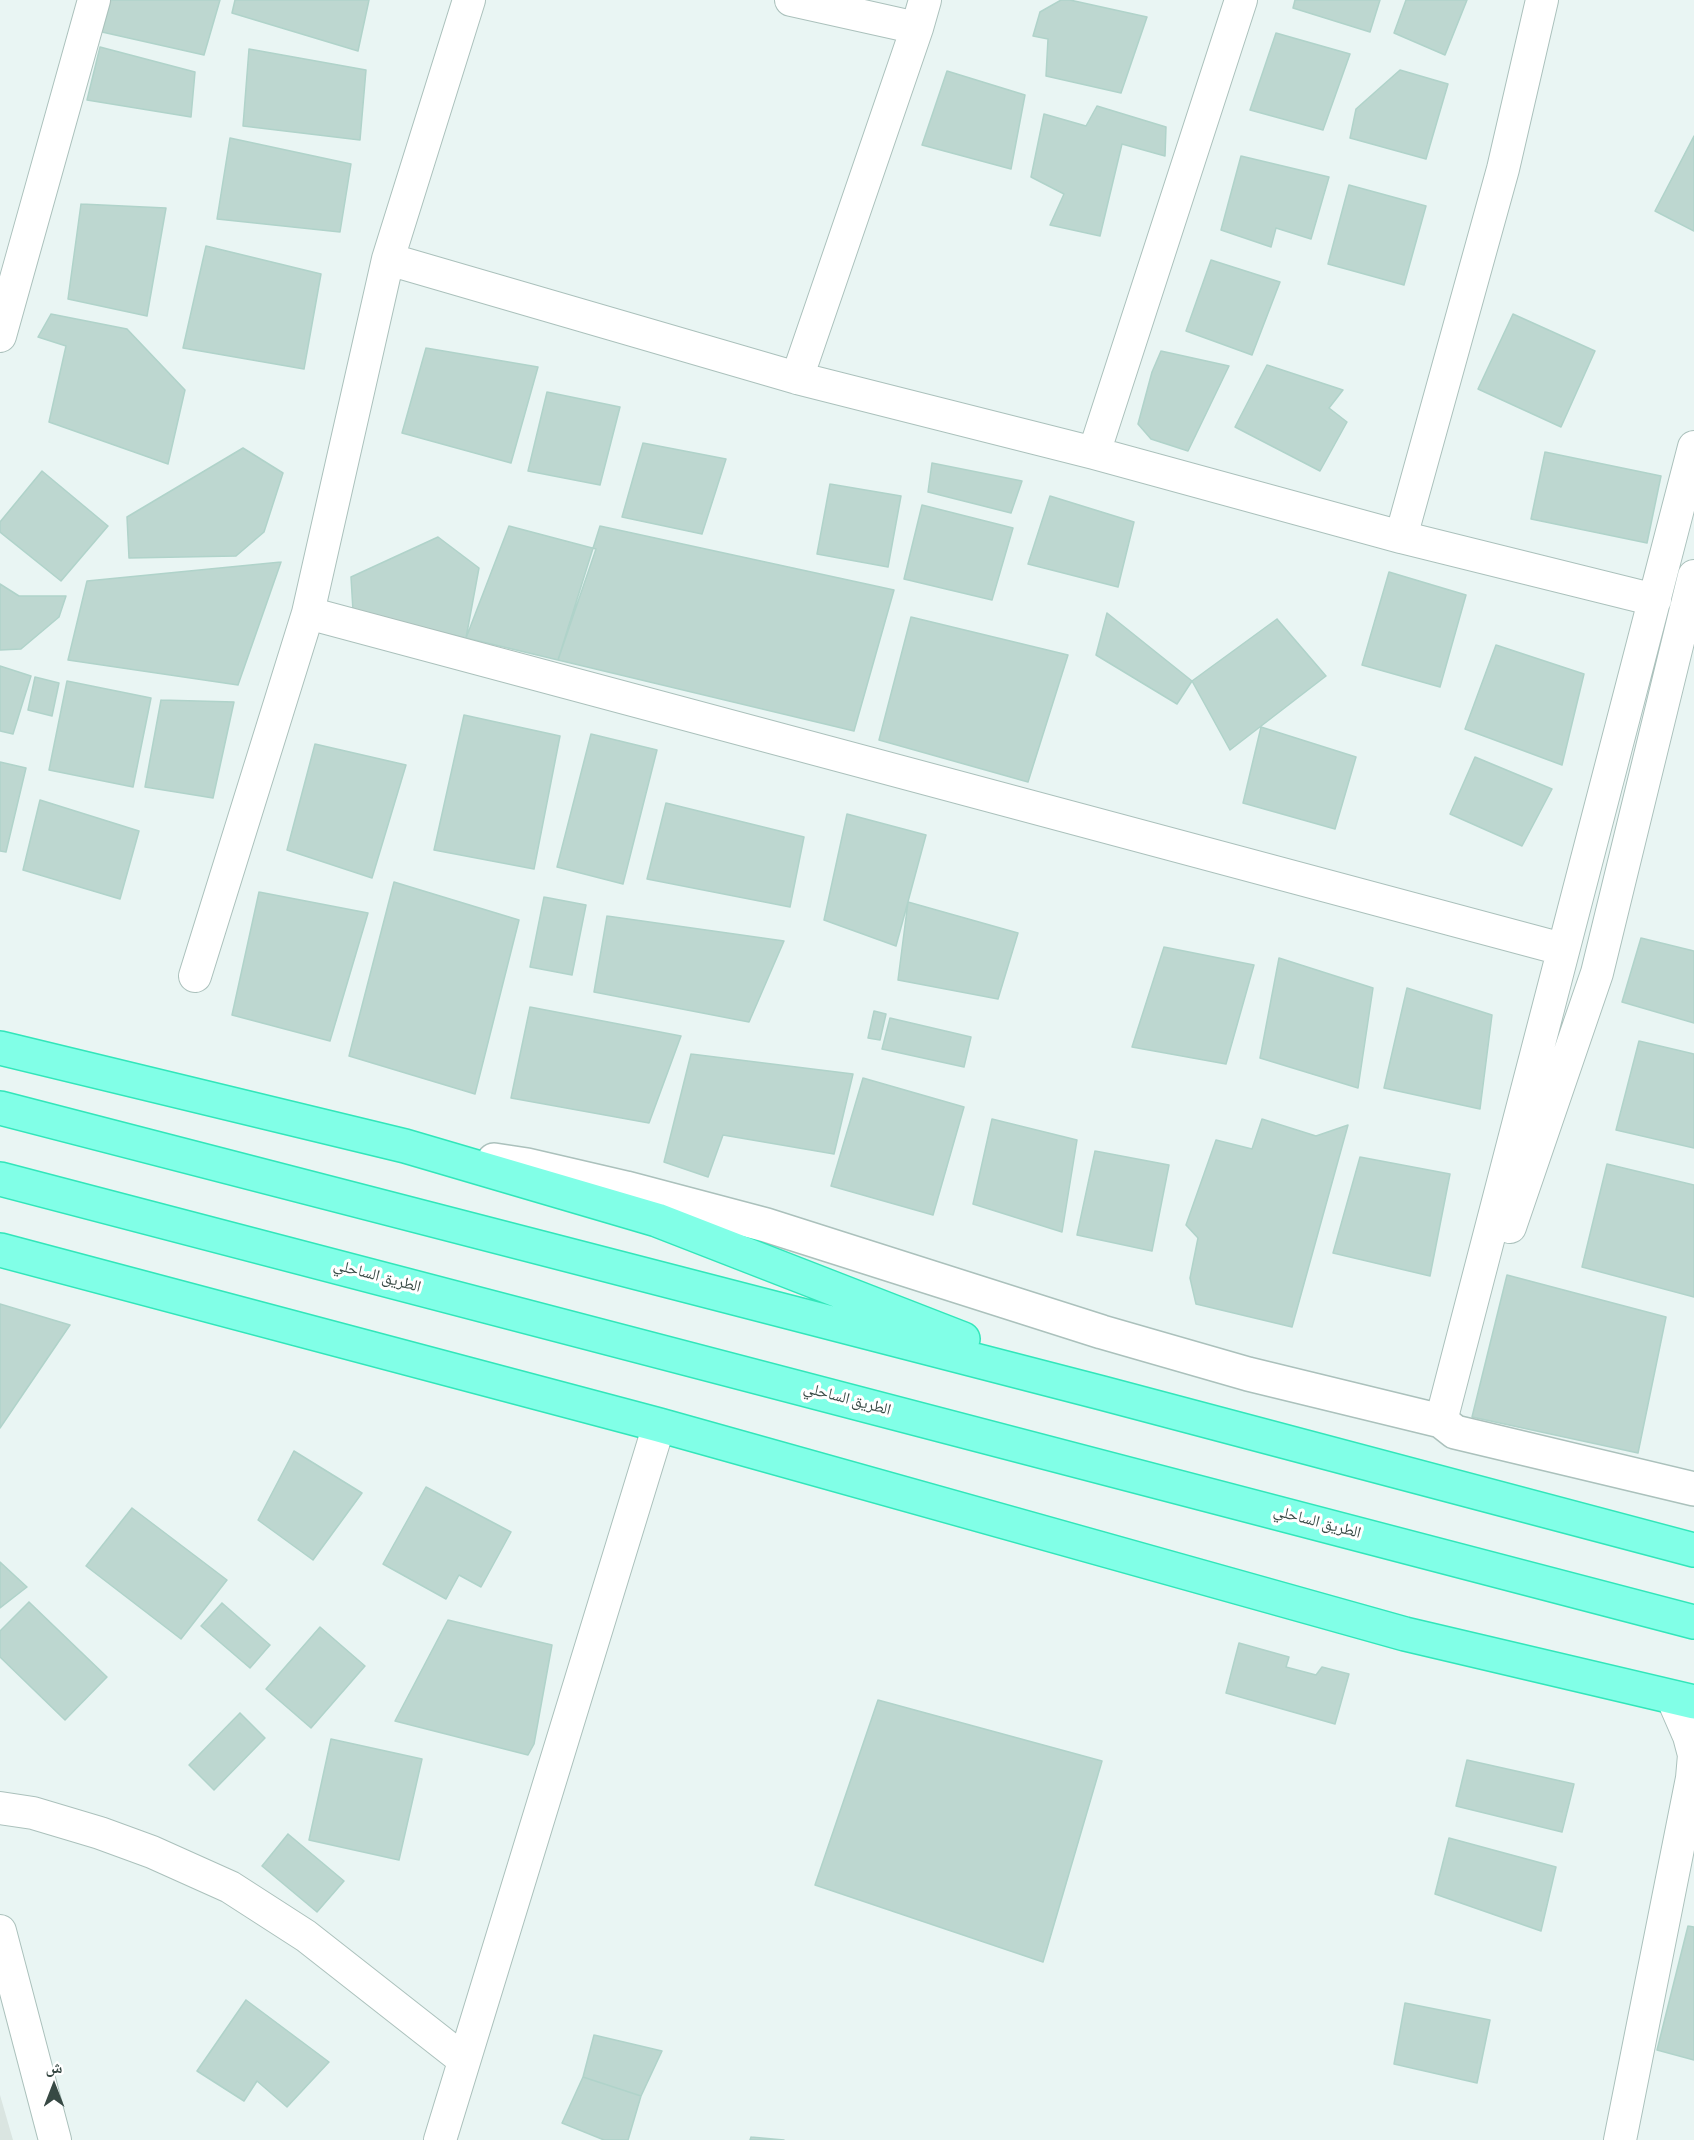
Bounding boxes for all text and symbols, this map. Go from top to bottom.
street label: الطريق الساحلي [331,1256,423,1298]
street label: الطريق الساحلي [801,1379,893,1421]
street label: الطريق الساحلي [1271,1502,1363,1544]
north arrow [24,2056,84,2116]
text: ش [46,2057,62,2079]

